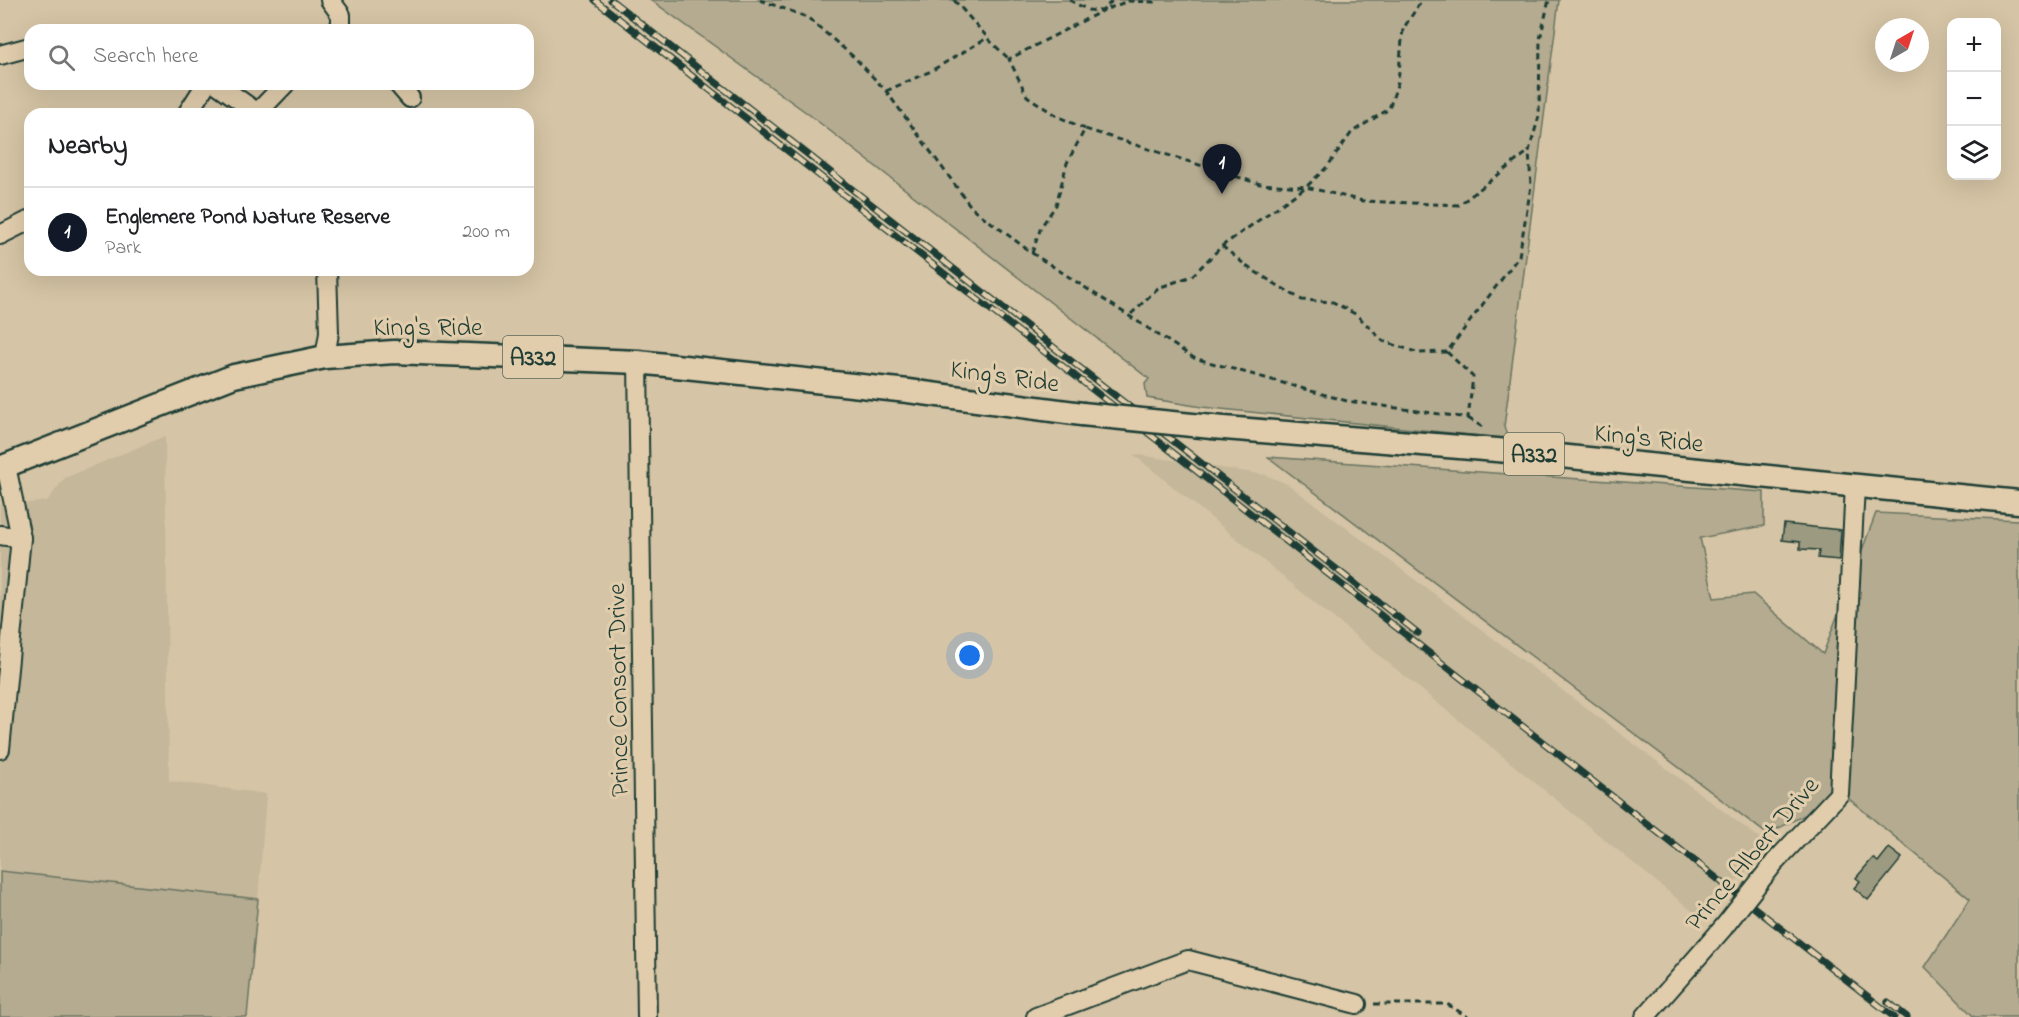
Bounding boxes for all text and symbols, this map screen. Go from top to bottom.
north arrow [1875,18,1929,72]
map controls [1947,18,2001,180]
button: + [1947,18,2001,72]
search box [24,24,534,90]
icon: search [45,41,78,74]
text: Search here [93,41,198,73]
button: − [1947,72,2001,126]
button: layers [1947,126,2001,180]
text: Nearby [48,128,127,166]
pin: 1 [1202,144,1242,194]
text: Englemere Pond Nature Reserve [105,202,390,234]
text: 1 [64,218,71,247]
text: 200 m [462,218,510,247]
text: Park [105,234,141,263]
street label: King's Ride [373,310,483,348]
road number: A332 [503,336,563,378]
street label: King's Ride [948,352,1062,404]
street label: King's Ride [1592,415,1705,465]
road number: A332 [1504,433,1564,475]
street label: Prince Consort Drive [599,582,641,797]
your location [955,641,984,670]
street label: Prince Albert Drive [1677,769,1830,941]

